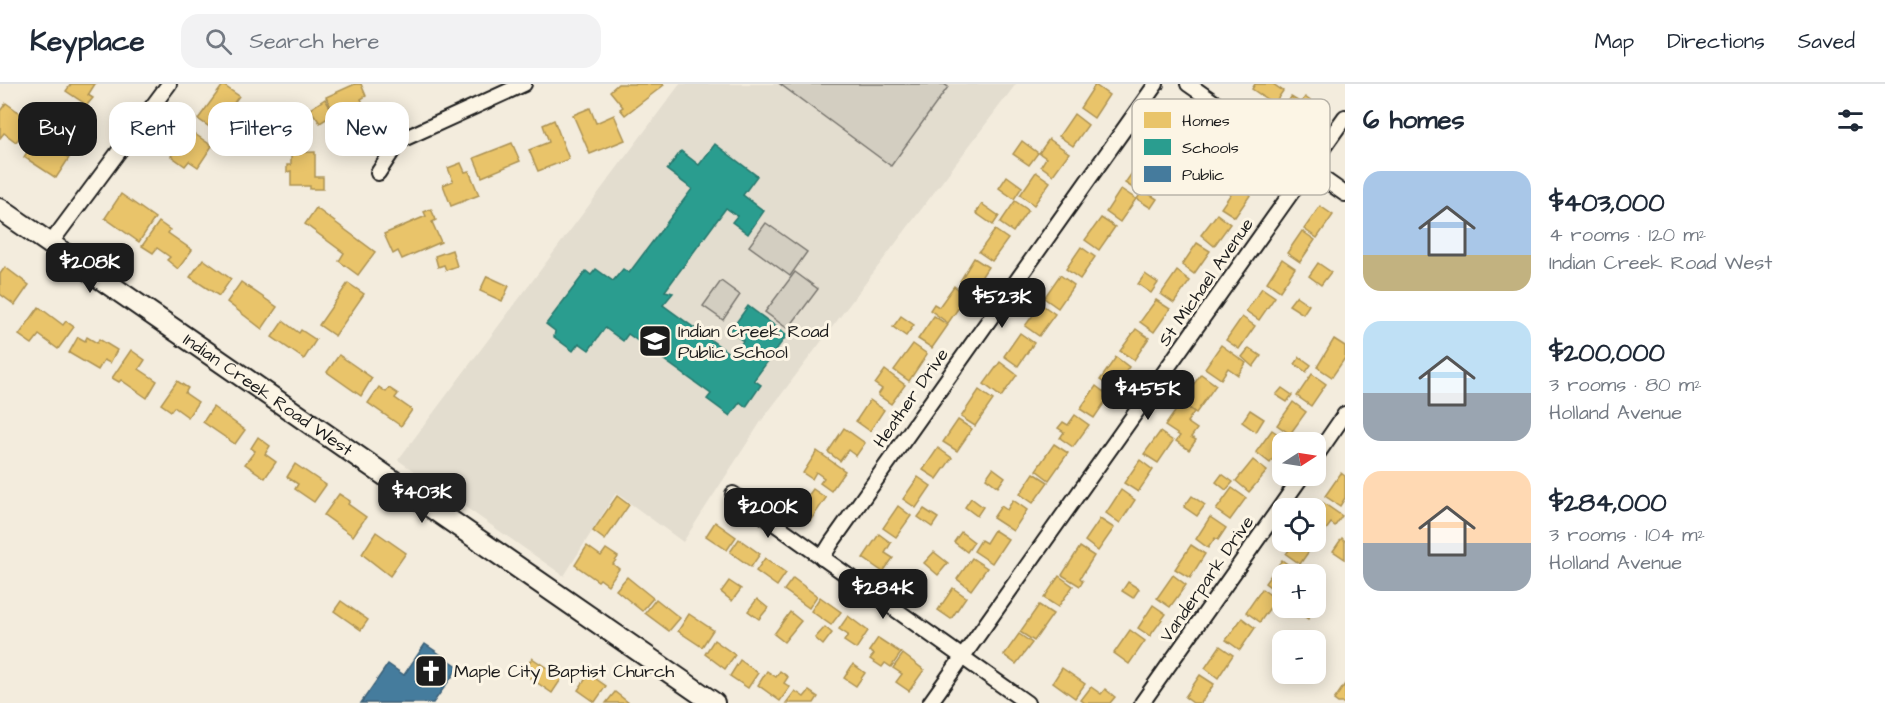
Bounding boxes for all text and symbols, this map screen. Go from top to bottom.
search box [181,14,601,68]
text: Keyplace [30,22,145,61]
icon: search [202,25,235,58]
text: Search here [250,26,379,57]
text: Map [1594,27,1634,56]
text: Directions [1667,27,1765,56]
text: Saved [1798,27,1855,56]
legend [1132,99,1330,195]
chip: Buy [18,102,97,156]
chip: Rent [109,102,196,156]
chip: Filters [208,102,313,156]
chip: New [325,102,409,156]
text: 6 homes [1363,102,1465,138]
icon: filters [1834,104,1867,137]
text: Homes [1182,110,1230,132]
text: Schools [1182,137,1239,159]
text: Public [1182,164,1224,186]
text: $403,000 [1549,185,1665,221]
icon: home [1411,195,1483,267]
street label: St Michael Avenue [1152,213,1260,351]
text: 4 rooms · 120 m² [1549,221,1706,249]
pin: $208K [48,243,132,294]
text: $208K [60,248,120,276]
text: Indian Creek Road West [1549,249,1772,277]
pin: $523K [960,278,1044,329]
text: $523K [972,283,1032,311]
place label: Indian Creek Road Public School [678,319,829,365]
school or university icon: Indian Creek Road Public School [637,323,673,359]
street label: Indian Creek Road West [178,327,359,462]
text: $200,000 [1549,335,1665,371]
street label: Heather Drive [867,343,955,453]
icon: home [1411,345,1483,417]
pin: $455K [1106,370,1190,421]
text: 3 rooms · 80 m² [1549,371,1702,399]
text: $455K [1115,375,1181,403]
text: Holland Avenue [1549,399,1682,427]
north arrow [1272,432,1326,486]
map controls [1272,432,1326,684]
pin: $403K [380,473,464,524]
text: $403K [392,478,452,506]
text: $284,000 [1549,485,1667,521]
pin: $200K [726,488,810,539]
text: $200K [738,493,798,521]
icon: home [1411,495,1483,567]
button: locate [1272,498,1326,552]
street label: Vanderpark Drive [1154,511,1260,647]
text: 3 rooms · 104 m² [1549,521,1705,549]
text: Holland Avenue [1549,549,1682,577]
button: + [1272,564,1326,618]
pin: $284K [841,569,925,620]
text: $284K [852,574,914,602]
button: − [1272,630,1326,684]
church icon: Maple City Baptist Church [413,653,449,689]
place label: Maple City Baptist Church [454,659,674,685]

